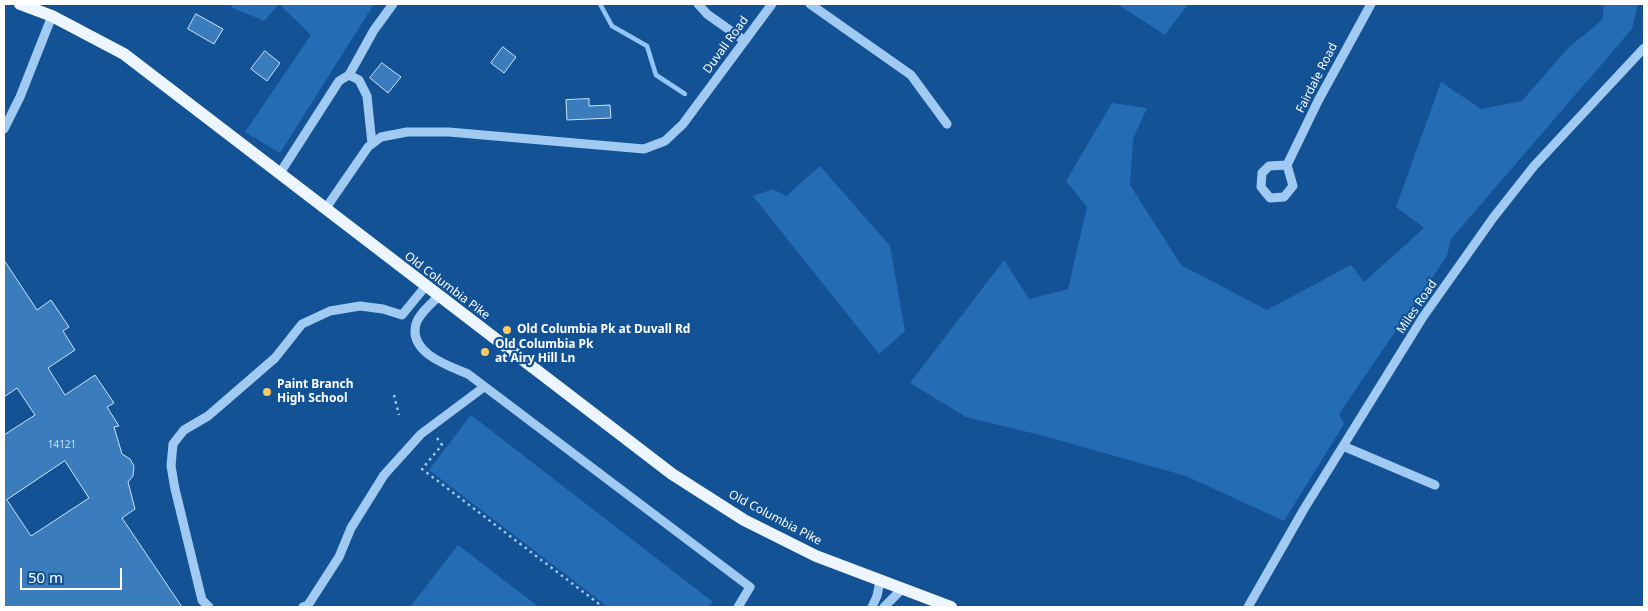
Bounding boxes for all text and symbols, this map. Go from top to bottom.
street label: Duvall Road [700,14,752,76]
street label: Fairdale Road [1293,41,1341,115]
street label: Old Columbia Pike [401,249,493,323]
street label: Miles Road [1394,277,1440,337]
place label: Old Columbia Pk at Duvall Rd [517,323,690,337]
marker: Old Columbia Pk at Duvall Rd [501,324,513,336]
place label: Old Columbia Pk at Airy Hill Ln [495,338,593,366]
marker: Old Columbia Pk at Airy Hill Ln [479,346,491,358]
place label: Paint Branch High School [277,378,353,406]
marker: Paint Branch High School [261,386,273,398]
house number: 14121 [48,439,76,451]
street label: Old Columbia Pike [726,487,824,549]
scale bar [22,558,125,590]
text: 50 m [28,567,63,587]

